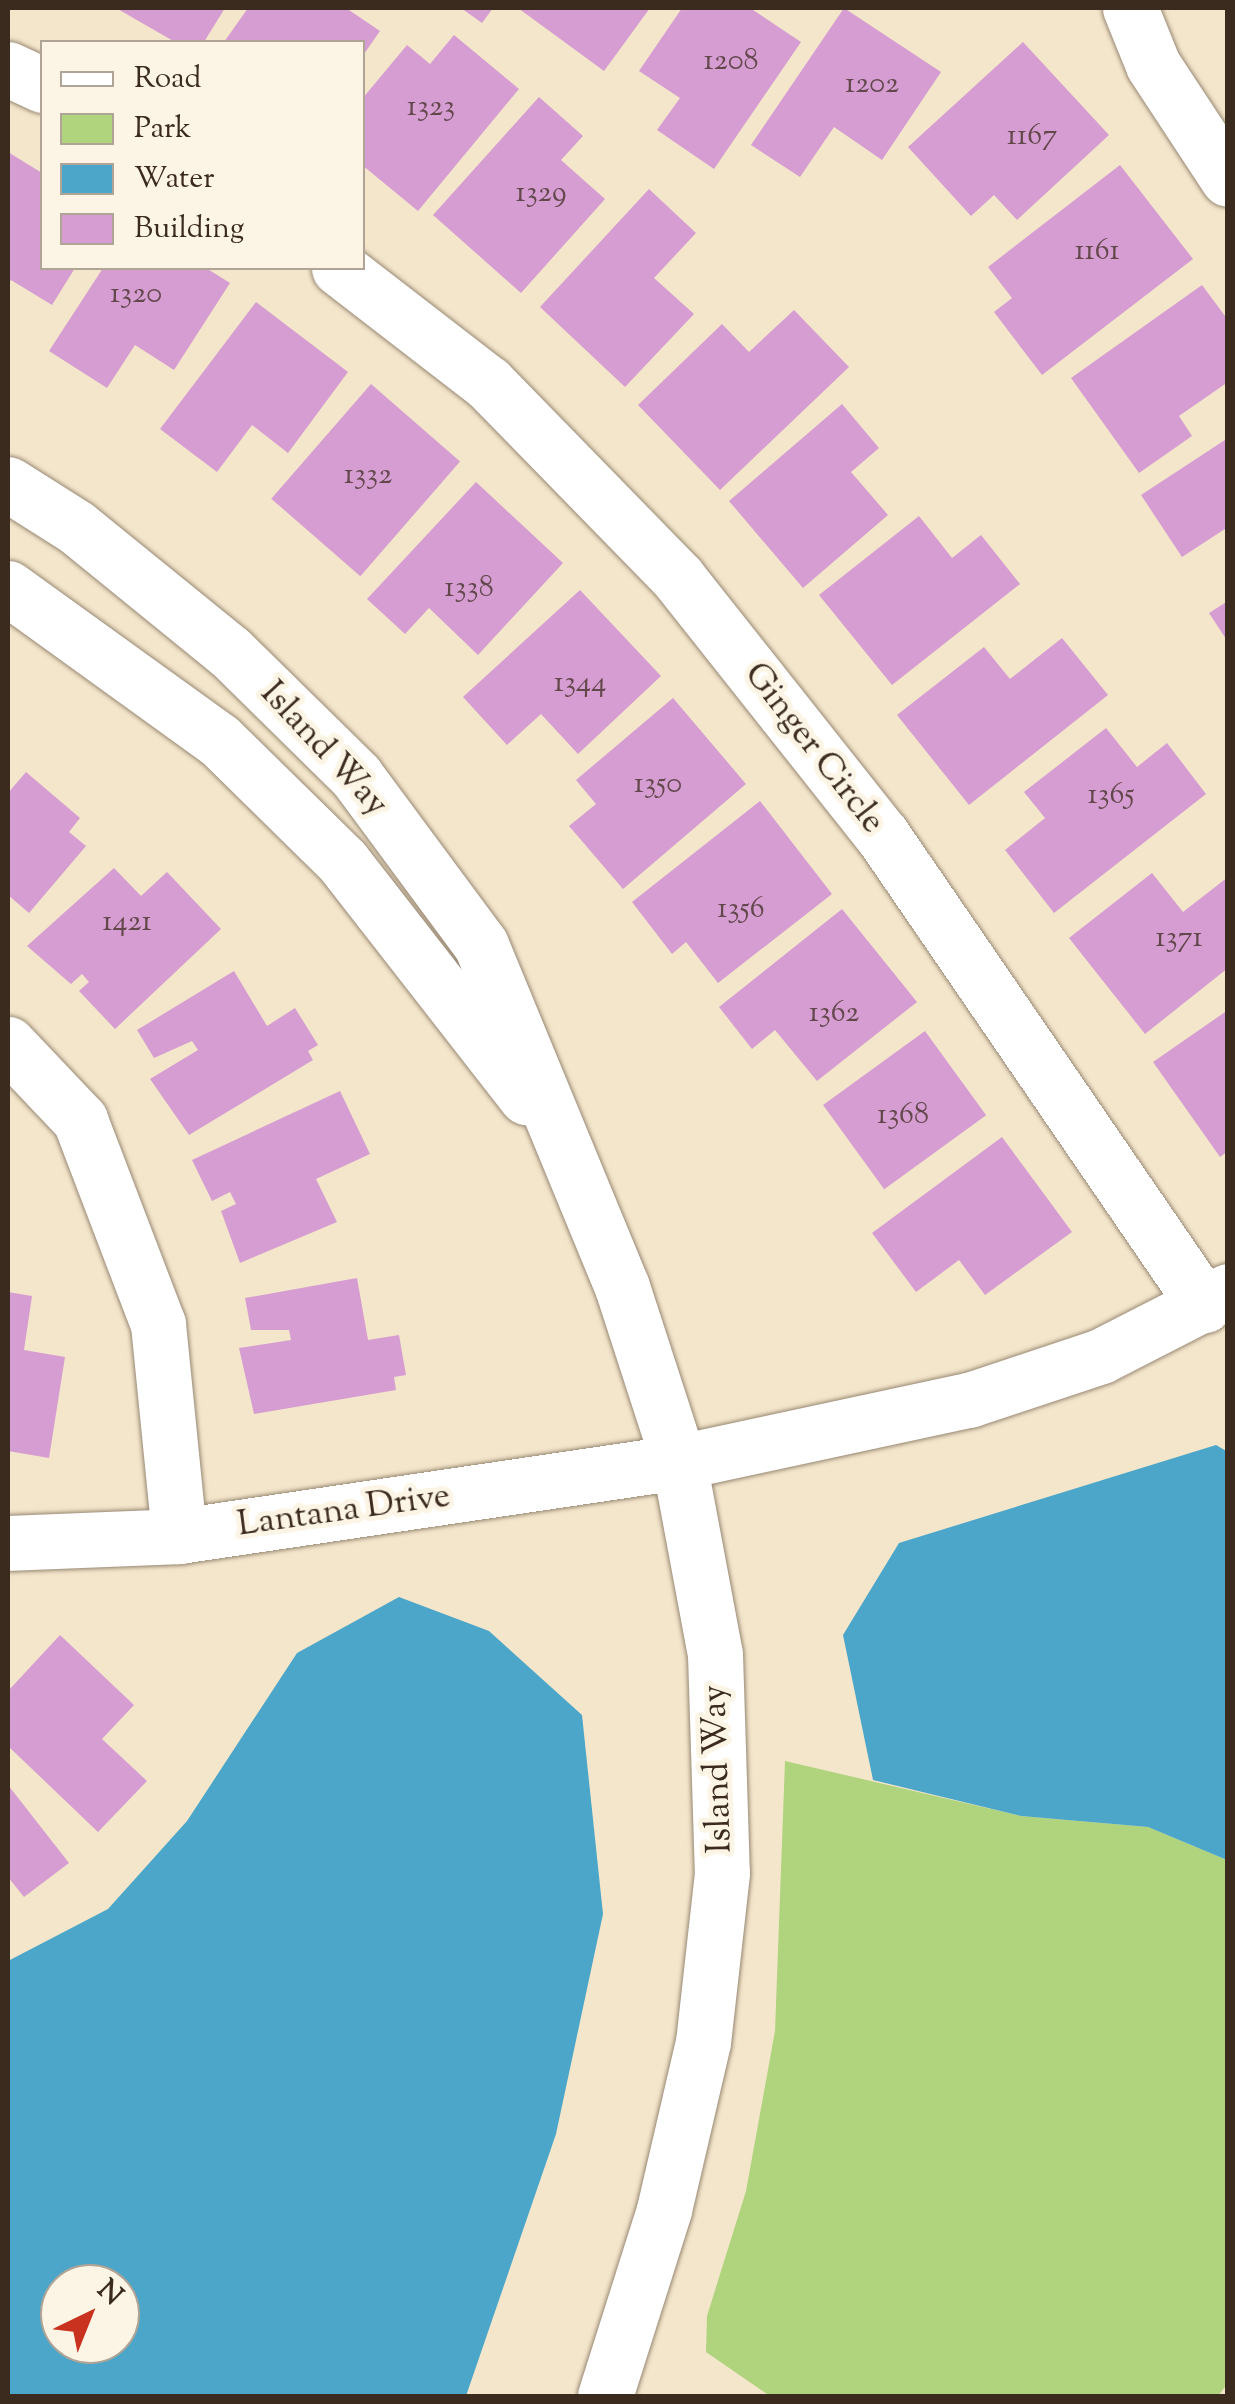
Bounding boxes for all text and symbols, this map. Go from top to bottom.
legend [40,40,365,270]
house number: 1208 [703,44,759,80]
text: Road [134,58,201,101]
house number: 1202 [845,67,899,103]
house number: 1323 [407,90,455,126]
text: Park [134,108,191,151]
house number: 1167 [1007,119,1057,155]
text: Water [134,158,215,201]
house number: 1329 [516,176,566,212]
text: Building [134,208,244,251]
house number: 1161 [1074,234,1120,270]
house number: 1320 [110,277,162,313]
house number: 1332 [344,458,392,494]
house number: 1338 [444,571,494,607]
street label: Ginger Circle [733,655,893,843]
house number: 1344 [554,666,606,702]
street label: Island Way [250,674,396,826]
house number: 1350 [634,767,682,803]
house number: 1365 [1087,778,1135,814]
house number: 1356 [717,892,765,928]
house number: 1421 [102,905,152,941]
house number: 1371 [1155,921,1203,957]
house number: 1362 [809,996,859,1032]
house number: 1368 [877,1098,929,1134]
street label: Lantana Drive [235,1476,453,1548]
street label: Island Way [695,1684,743,1854]
north arrow [40,2264,140,2364]
text: N [87,2271,131,2316]

